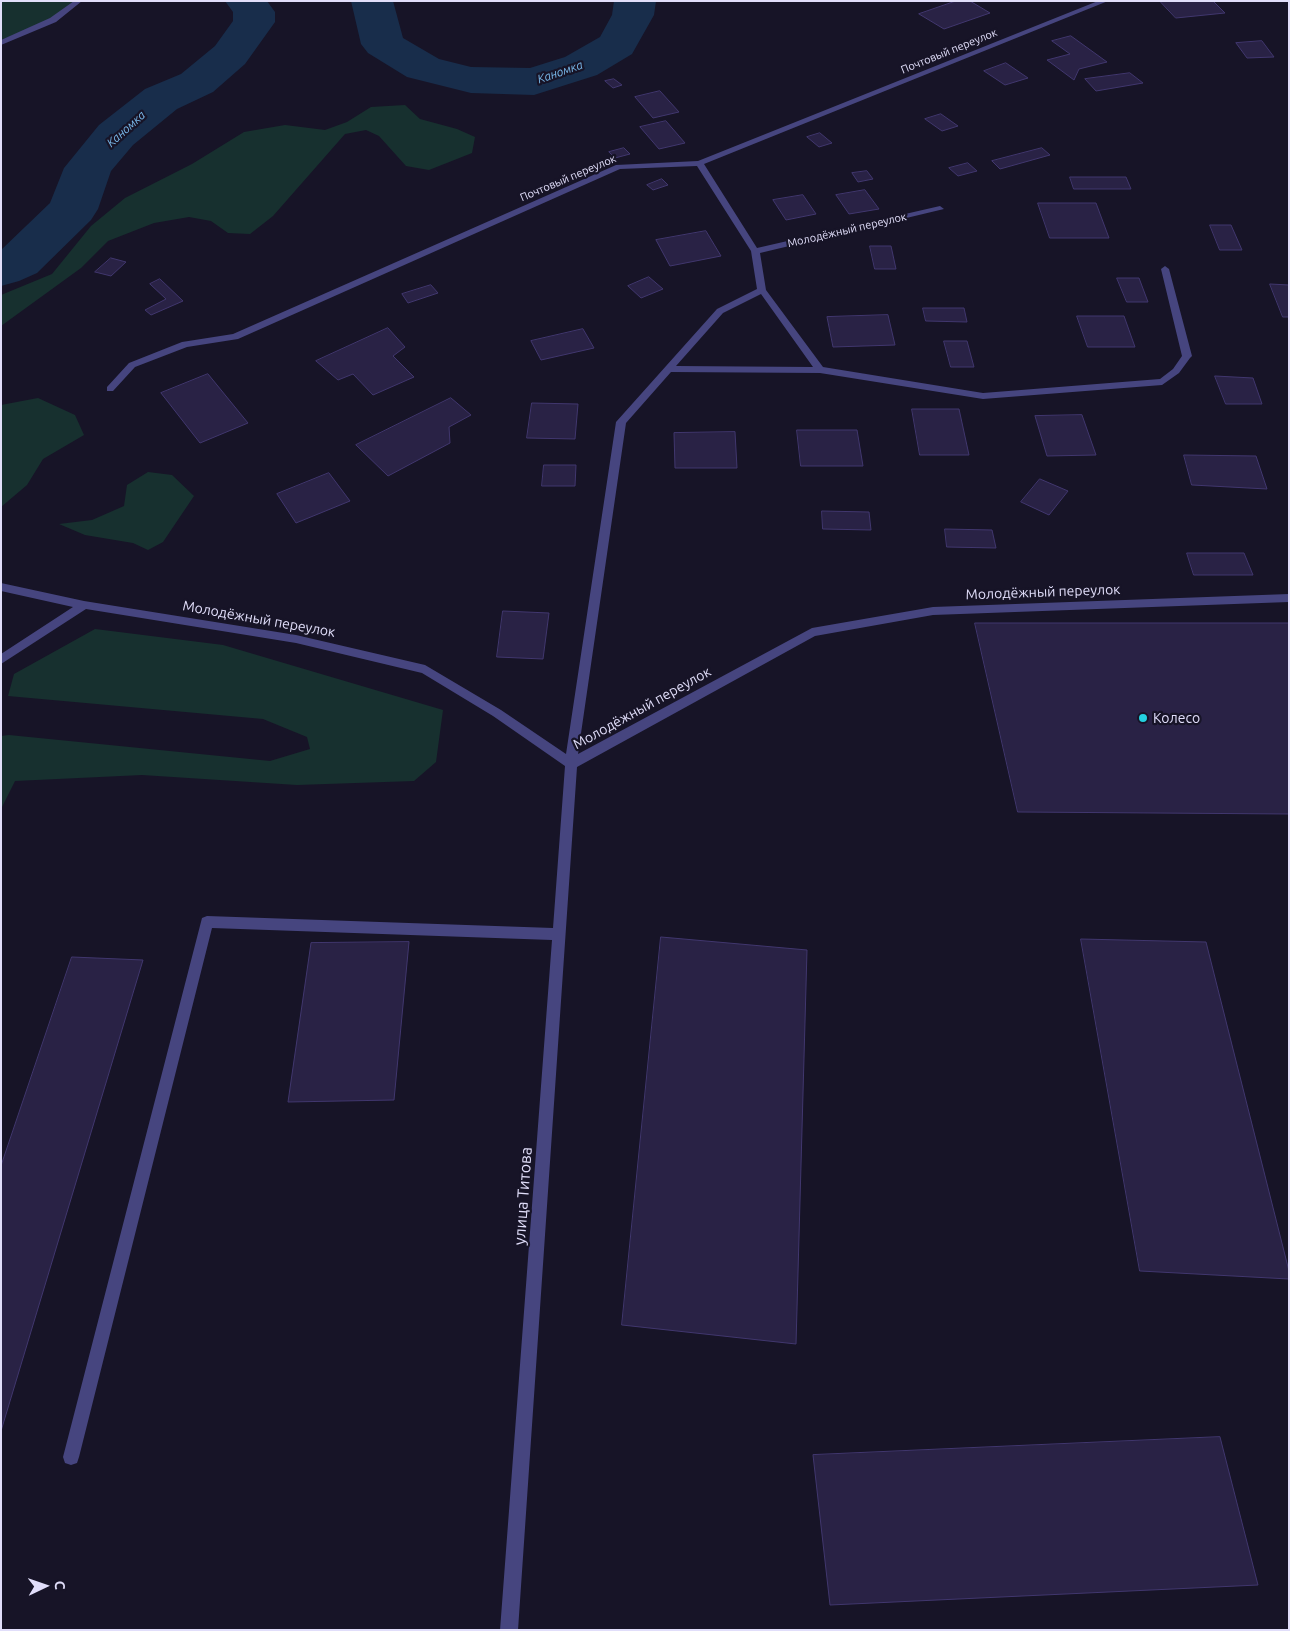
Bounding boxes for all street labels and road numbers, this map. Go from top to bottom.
street label: Почтовый переулок [899,26,999,76]
street label: Почтовый переулок [518,152,618,204]
street label: Молодёжный переулок [786,210,908,250]
street label: Молодёжный переулок [965,581,1121,603]
street label: Молодёжный переулок [181,597,337,641]
street label: Молодёжный переулок [570,663,714,753]
street label: улица Титова [510,1146,536,1246]

